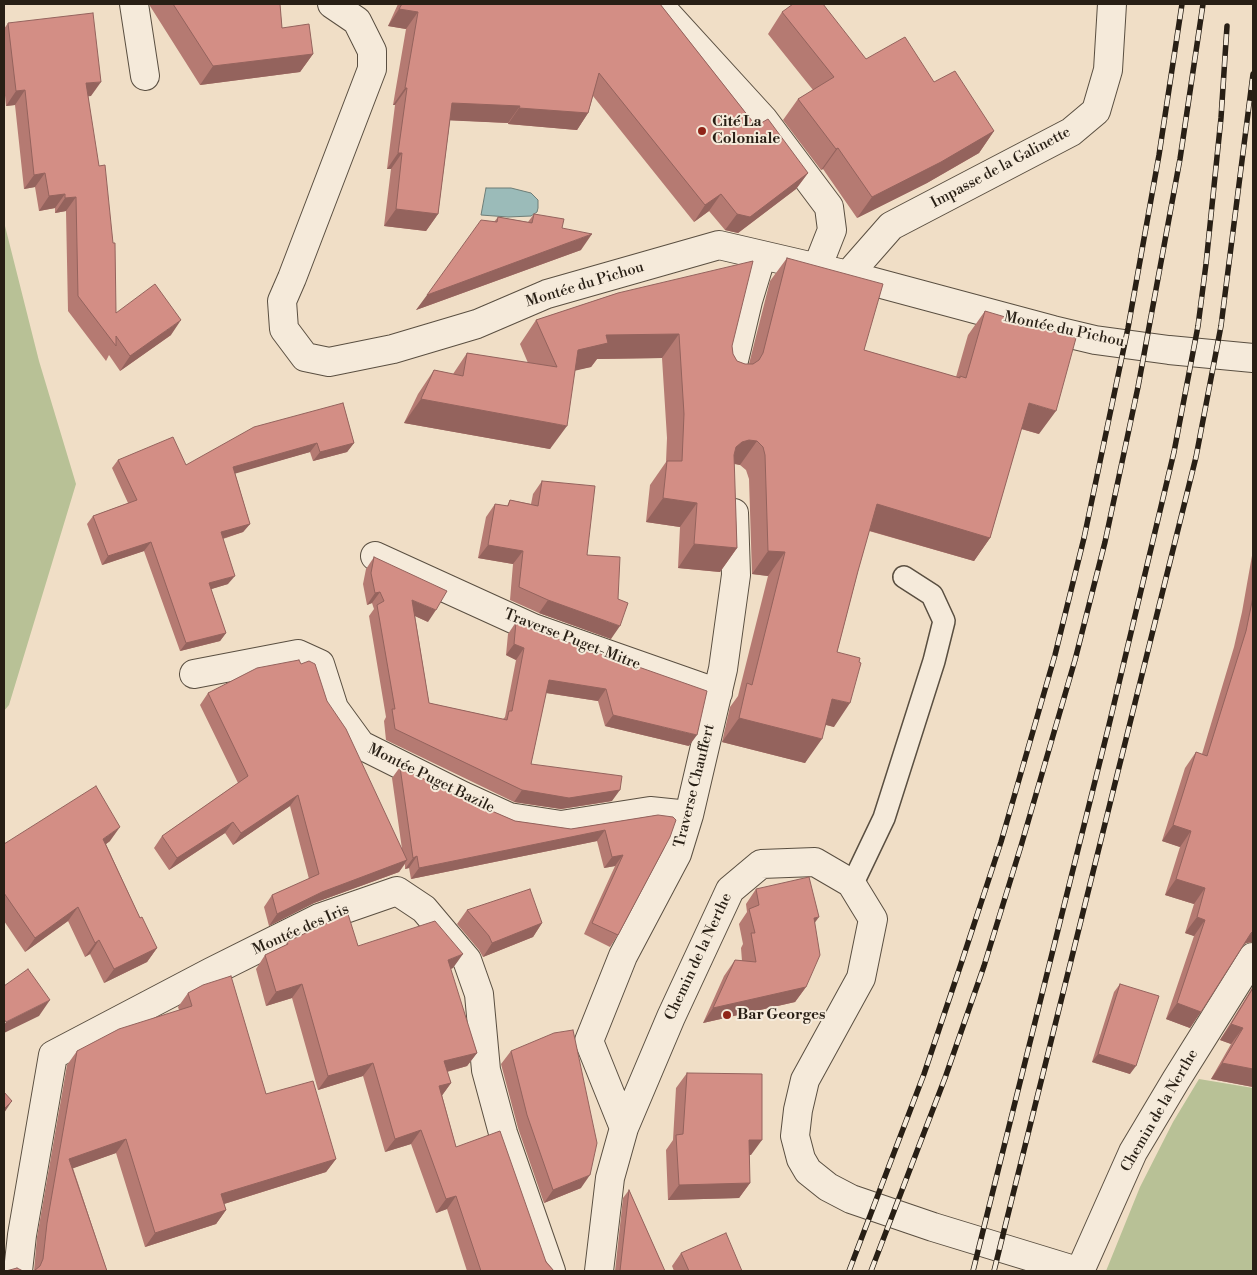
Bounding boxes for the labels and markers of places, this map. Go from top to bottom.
place label: Cité La Coloniale [712,113,780,148]
marker: Cité La Coloniale [696,125,708,137]
place label: Bar Georges [737,1006,826,1024]
marker: Bar Georges [721,1009,733,1021]

